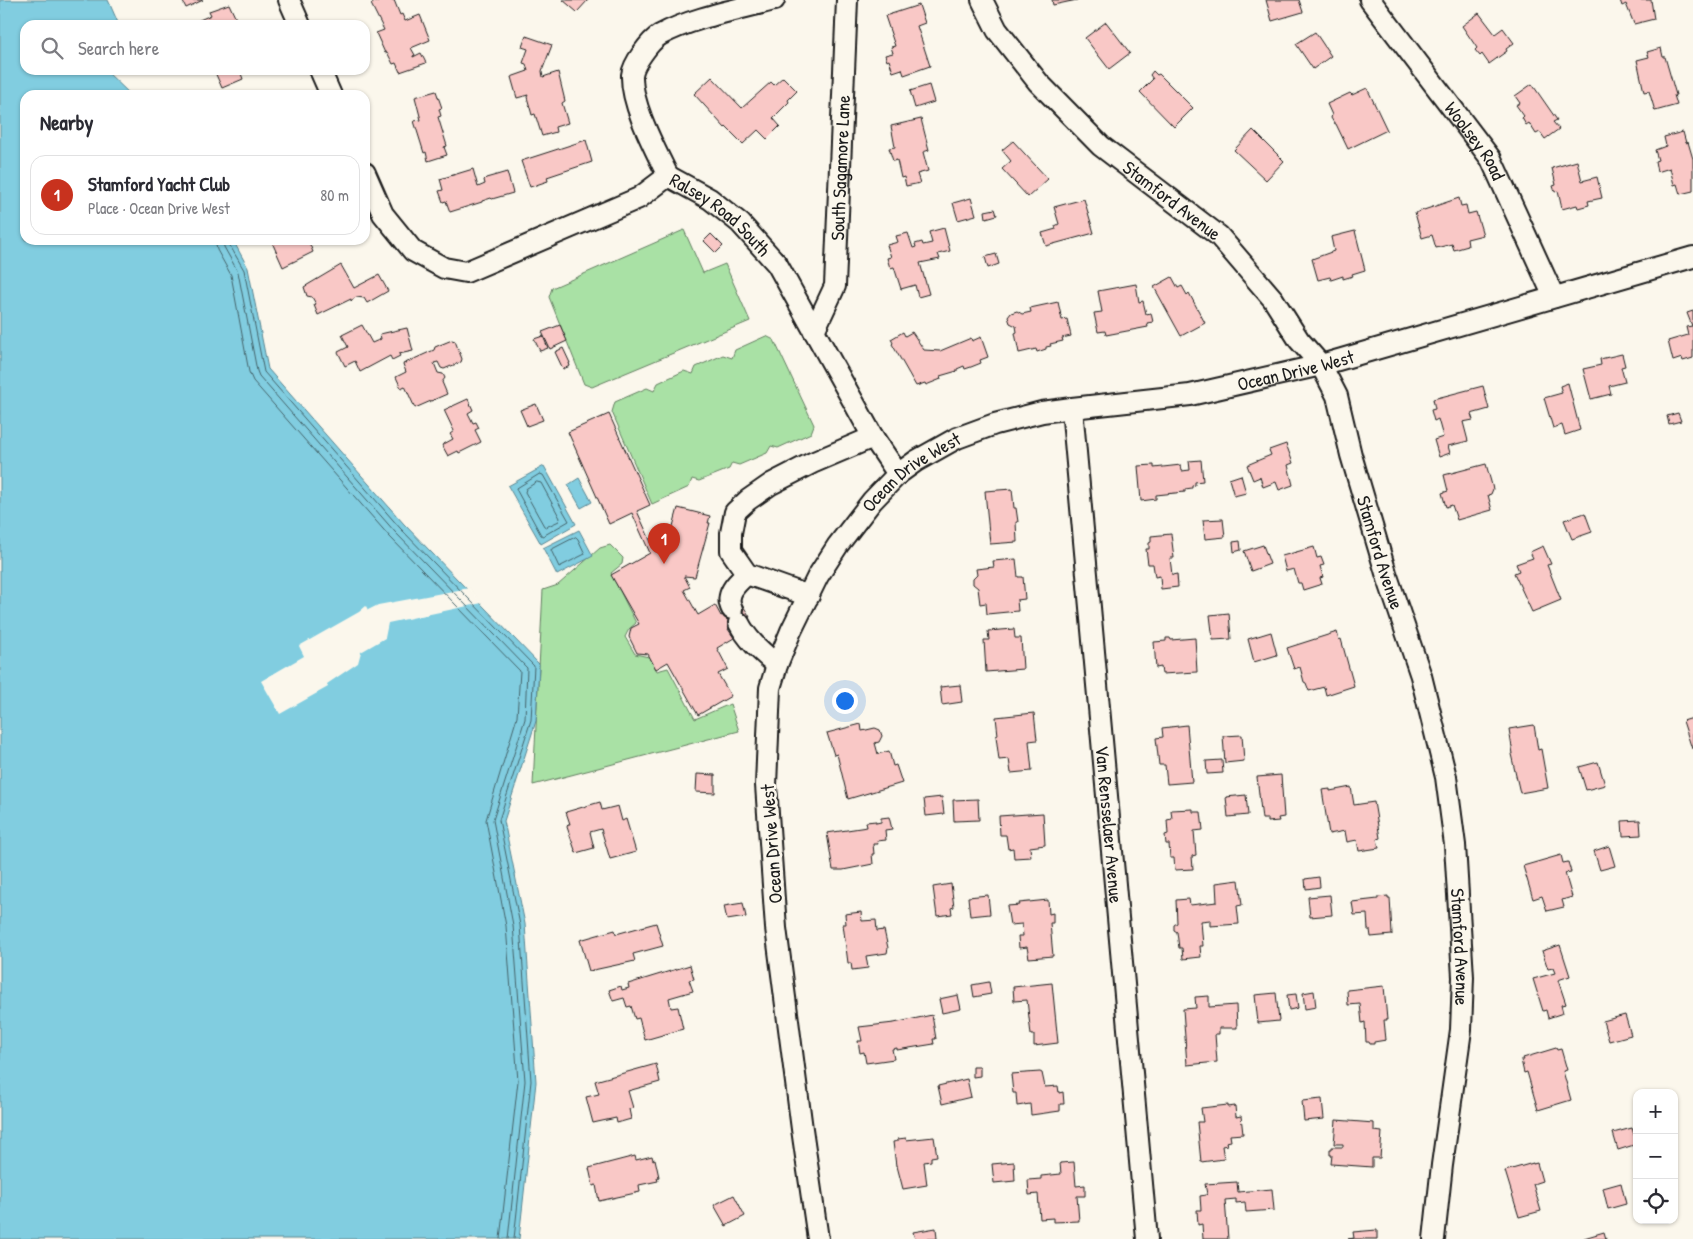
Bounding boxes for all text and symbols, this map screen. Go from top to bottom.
search box [20,20,370,75]
icon: search [38,34,66,62]
text: Search here [78,35,159,61]
street label: South Sagamore Lane [824,94,856,241]
street label: Woolsey Road [1439,96,1512,184]
text: Nearby [40,108,93,137]
street label: Stamford Avenue [1118,154,1227,246]
street label: Ralsey Road South [665,167,777,262]
text: Stamford Yacht Club [88,171,230,197]
text: 1 [54,184,60,206]
text: 80 m [320,184,349,206]
text: Place · Ocean Drive West [88,197,230,219]
street label: Ocean Drive West [1235,343,1357,397]
street label: Ocean Drive West [855,425,966,517]
street label: Stamford Avenue [1351,492,1410,613]
pin: 1 [648,523,680,564]
your location [832,688,858,714]
street label: Van Rensselaer Avenue [1090,744,1130,905]
street label: Ocean Drive West [754,783,788,904]
street label: Stamford Avenue [1445,888,1476,1007]
map controls [1633,1089,1678,1224]
button: + [1633,1089,1678,1134]
button: − [1633,1134,1678,1179]
button: locate [1633,1179,1678,1224]

